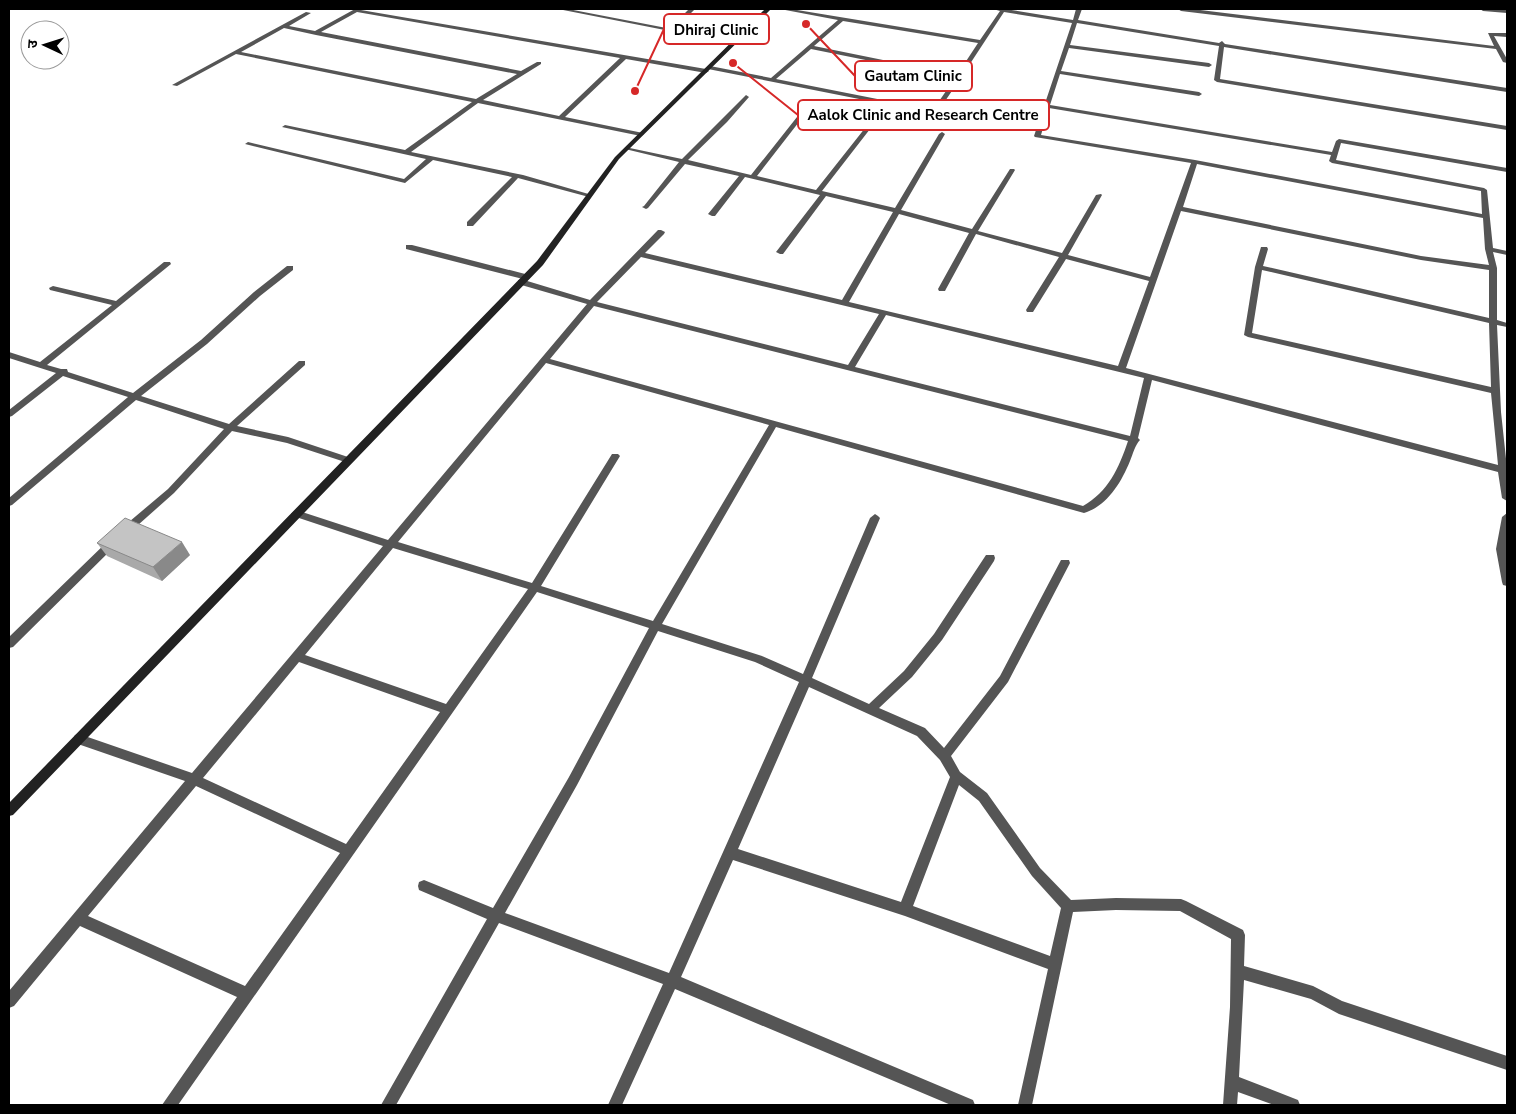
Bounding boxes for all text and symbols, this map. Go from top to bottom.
callout: Dhiraj Clinic [664,14,769,44]
north arrow [20,20,70,70]
text: Dhiraj Clinic [674,20,758,40]
text: उ [23,39,42,49]
callout: Gautam Clinic [855,61,972,91]
text: Gautam Clinic [864,66,962,86]
callout: Aalok Clinic and Research Centre [798,100,1049,130]
text: Aalok Clinic and Research Centre [807,105,1039,125]

